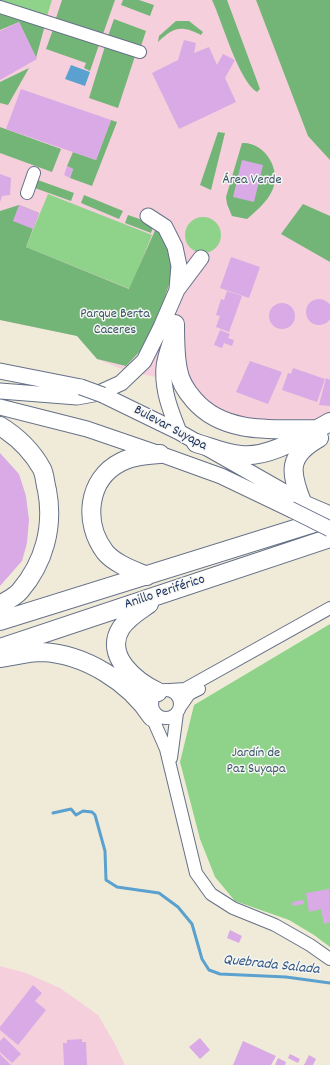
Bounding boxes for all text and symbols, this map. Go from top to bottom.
park label: Área Verde [222,173,282,189]
park label: Parque Berta Caceres [80,307,150,340]
street label: Bulevar Suyapa [131,403,209,455]
street label: Anillo Periférico [123,572,207,614]
park label: Jardín de Paz Suyapa [227,746,285,778]
water label: Quebrada Salada [222,952,320,980]

